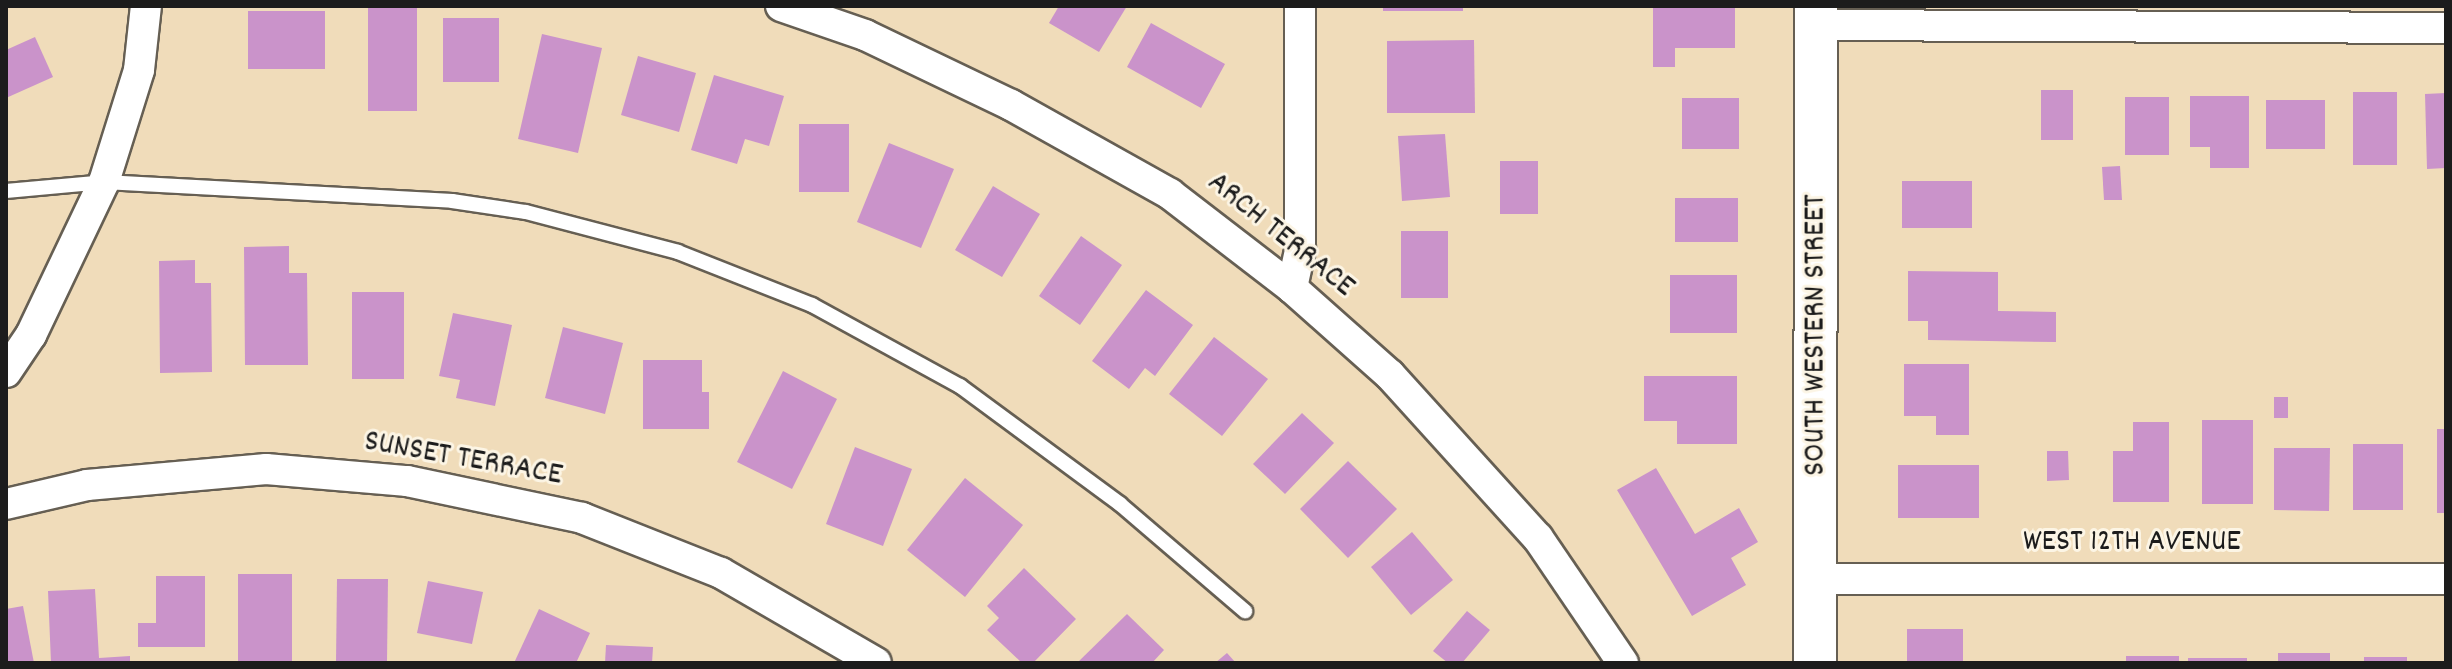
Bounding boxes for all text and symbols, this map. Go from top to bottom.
street label: ARCH TERRACE [1198,165,1362,307]
street label: SOUTH WESTERN STREET [1798,194,1836,476]
street label: SUNSET TERRACE [361,424,565,496]
street label: WEST 12TH AVENUE [2023,524,2241,562]

